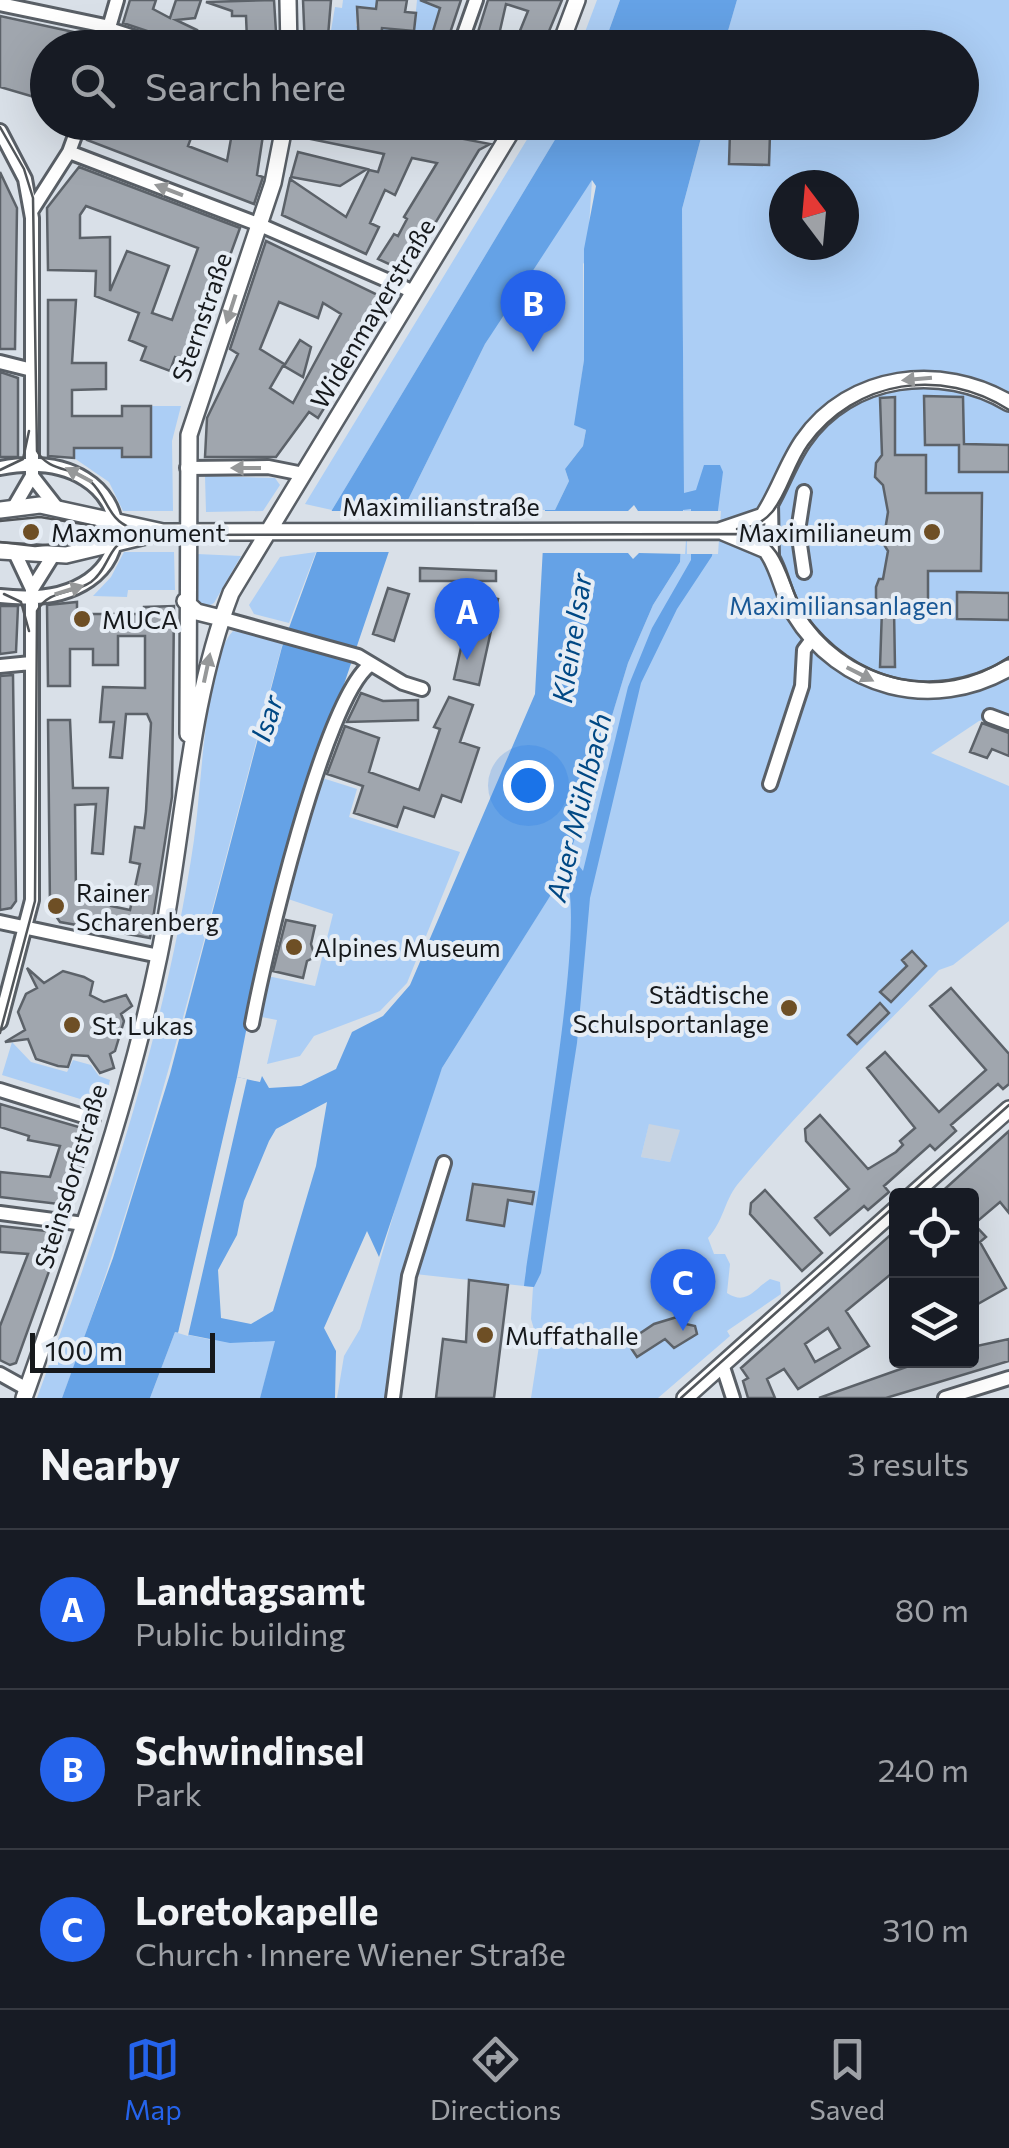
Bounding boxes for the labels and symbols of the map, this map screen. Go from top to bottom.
north arrow [769,170,859,260]
one-way arrow [153,181,183,197]
street label: Widenmayerstraße [303,213,441,413]
street label: Sternstraße [165,248,237,386]
pin: B [500,270,566,352]
one-way arrow [223,295,238,325]
one-way arrow [900,372,932,388]
one-way arrow [229,460,261,476]
one-way arrow [65,467,94,484]
street label: Maximilianstraße [342,491,540,521]
place label: Maxmonument [51,517,226,547]
place label: Maximilianeum [738,517,912,547]
marker: Maxmonument [20,521,42,543]
marker: Maximilianeum [921,521,943,543]
water label: Kleine Isar [544,570,598,705]
pin: A [434,578,500,660]
one-way arrow [55,582,85,597]
park label: Maximiliansanlagen [729,590,953,620]
place label: MUCA [102,604,178,634]
marker: MUCA [71,608,93,630]
one-way arrow [200,652,215,683]
one-way arrow [846,665,875,682]
water label: Isar [243,690,290,745]
water label: Auer Mühlbach [538,709,618,906]
your location [503,760,554,811]
place label: Rainer Scharenberg [76,877,219,936]
marker: Rainer Scharenberg [45,895,67,917]
place label: Alpines Museum [314,932,501,962]
marker: Alpines Museum [283,936,305,958]
place label: Städtische Schulsportanlage [573,979,769,1038]
marker: Städtische Schulsportanlage [778,997,800,1019]
place label: St. Lukas [92,1010,194,1040]
marker: St. Lukas [61,1014,83,1036]
street label: Steinsdorfstraße [28,1080,112,1272]
pin: C [650,1248,716,1331]
place label: Muffathalle [505,1320,638,1350]
marker: Muffathalle [474,1324,496,1346]
scale bar [30,1328,215,1372]

